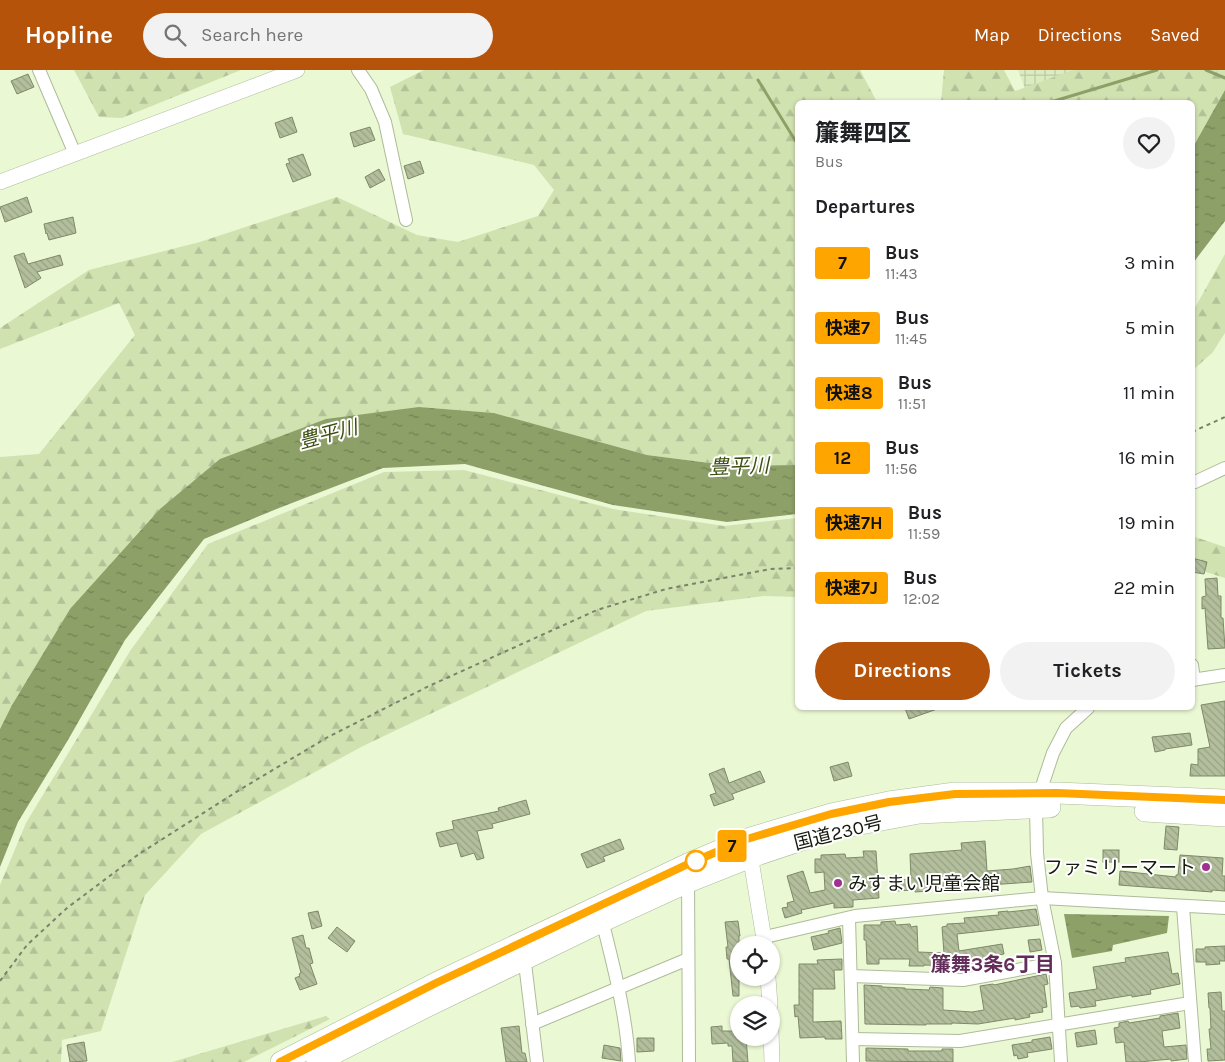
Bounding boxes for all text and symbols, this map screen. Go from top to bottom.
search box [143,13,493,58]
text: Hopline [25,21,113,49]
icon: search [161,21,189,49]
text: Search here [201,24,303,46]
text: Map [974,24,1010,46]
text: Directions [1038,24,1122,46]
text: Saved [1150,24,1200,46]
button: heart [1123,117,1175,169]
text: 簾舞四区 [815,119,911,147]
text: Bus [815,152,843,171]
text: Departures [815,196,915,218]
text: Bus [885,242,919,264]
text: 7 [838,252,847,274]
text: 3 min [1124,252,1175,274]
text: 11:43 [885,264,918,283]
text: Bus [895,307,929,329]
text: 快速7 [825,317,870,339]
text: 5 min [1125,317,1175,339]
text: 11:45 [895,329,927,348]
text: Bus [898,372,932,394]
text: 快速8 [825,382,873,404]
text: 11 min [1123,382,1175,404]
text: 11:51 [898,394,926,413]
water label: 豊平川 [296,415,362,453]
text: Bus [885,437,919,459]
text: 12 [834,447,851,469]
text: 16 min [1118,447,1175,469]
water label: 豊平川 [709,454,771,479]
text: 11:56 [885,459,917,478]
text: Bus [908,502,942,524]
text: 快速7H [825,512,883,534]
text: 19 min [1118,512,1175,534]
text: 11:59 [908,524,940,543]
text: Bus [903,567,937,589]
text: 快速7J [825,577,878,599]
text: 22 min [1114,577,1175,599]
text: 12:02 [903,589,940,608]
button: Directions [815,642,990,700]
button: Tickets [1000,642,1175,700]
street label: 国道230号 [792,811,885,855]
line badge: 7 [716,830,748,862]
text: 7 [728,835,736,857]
unlabelled marker [685,850,707,872]
place label: ファミリーマート [1044,857,1196,879]
marker: ファミリーマート [1200,861,1212,873]
place label: みすまい児童会館 [848,873,1000,895]
marker: みすまい児童会館 [832,877,844,889]
map controls [730,936,780,1046]
button: locate [730,936,780,986]
district label: 簾舞3条6丁目 [931,953,1055,976]
button: layers [730,996,780,1046]

